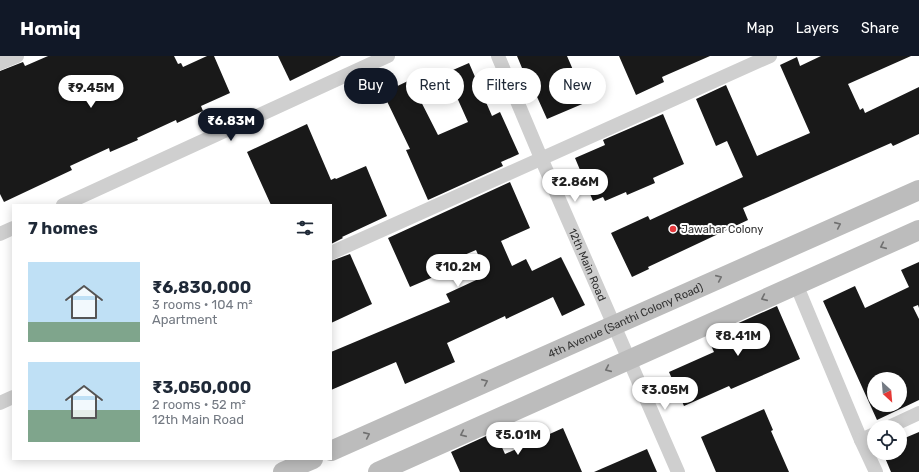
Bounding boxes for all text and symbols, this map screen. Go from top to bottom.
text: Homiq [20,17,81,40]
text: Map [747,20,774,37]
text: Layers [796,20,839,37]
text: Share [861,20,899,37]
chip: Buy [344,68,398,104]
chip: Rent [406,68,464,104]
chip: Filters [472,68,541,104]
chip: New [549,68,606,104]
pin: ₹9.45M [58,75,124,109]
text: ₹9.45M [67,80,115,95]
pin: ₹6.83M [198,108,264,142]
text: ₹6.83M [207,113,255,128]
pin: ₹2.86M [542,169,608,203]
text: ₹2.86M [551,174,599,189]
icon: filters [294,217,316,239]
text: 7 homes [28,218,98,238]
one-way arrow [834,222,841,230]
place label: Jawahar Colony [681,223,763,236]
marker: Jawahar Colony [668,224,678,234]
street label: 12th Main Road [566,227,609,303]
one-way arrow [880,241,888,249]
pin: ₹10.2M [425,254,491,288]
text: ₹10.2M [435,259,481,274]
one-way arrow [715,275,723,283]
text: ₹6,830,000 [152,277,251,297]
icon: home [60,278,108,326]
street label: 4th Avenue (Santhi Colony Road) [546,281,705,361]
one-way arrow [761,294,768,302]
text: 3 rooms · 104 m² [152,297,253,312]
text: Apartment [152,312,217,327]
pin: ₹8.41M [705,323,771,357]
text: ₹8.41M [715,328,761,343]
one-way arrow [604,364,612,372]
north arrow [867,372,907,412]
map controls [867,372,907,460]
text: ₹3,050,000 [152,377,251,397]
pin: ₹3.05M [632,377,698,411]
icon: home [60,378,108,426]
one-way arrow [481,379,489,387]
text: ₹3.05M [641,382,689,397]
text: 2 rooms · 52 m² [152,397,246,412]
text: 12th Main Road [152,412,244,427]
button: locate [867,420,907,460]
pin: ₹5.01M [485,422,551,456]
text: ₹5.01M [495,427,541,442]
one-way arrow [460,429,468,437]
one-way arrow [362,432,370,440]

